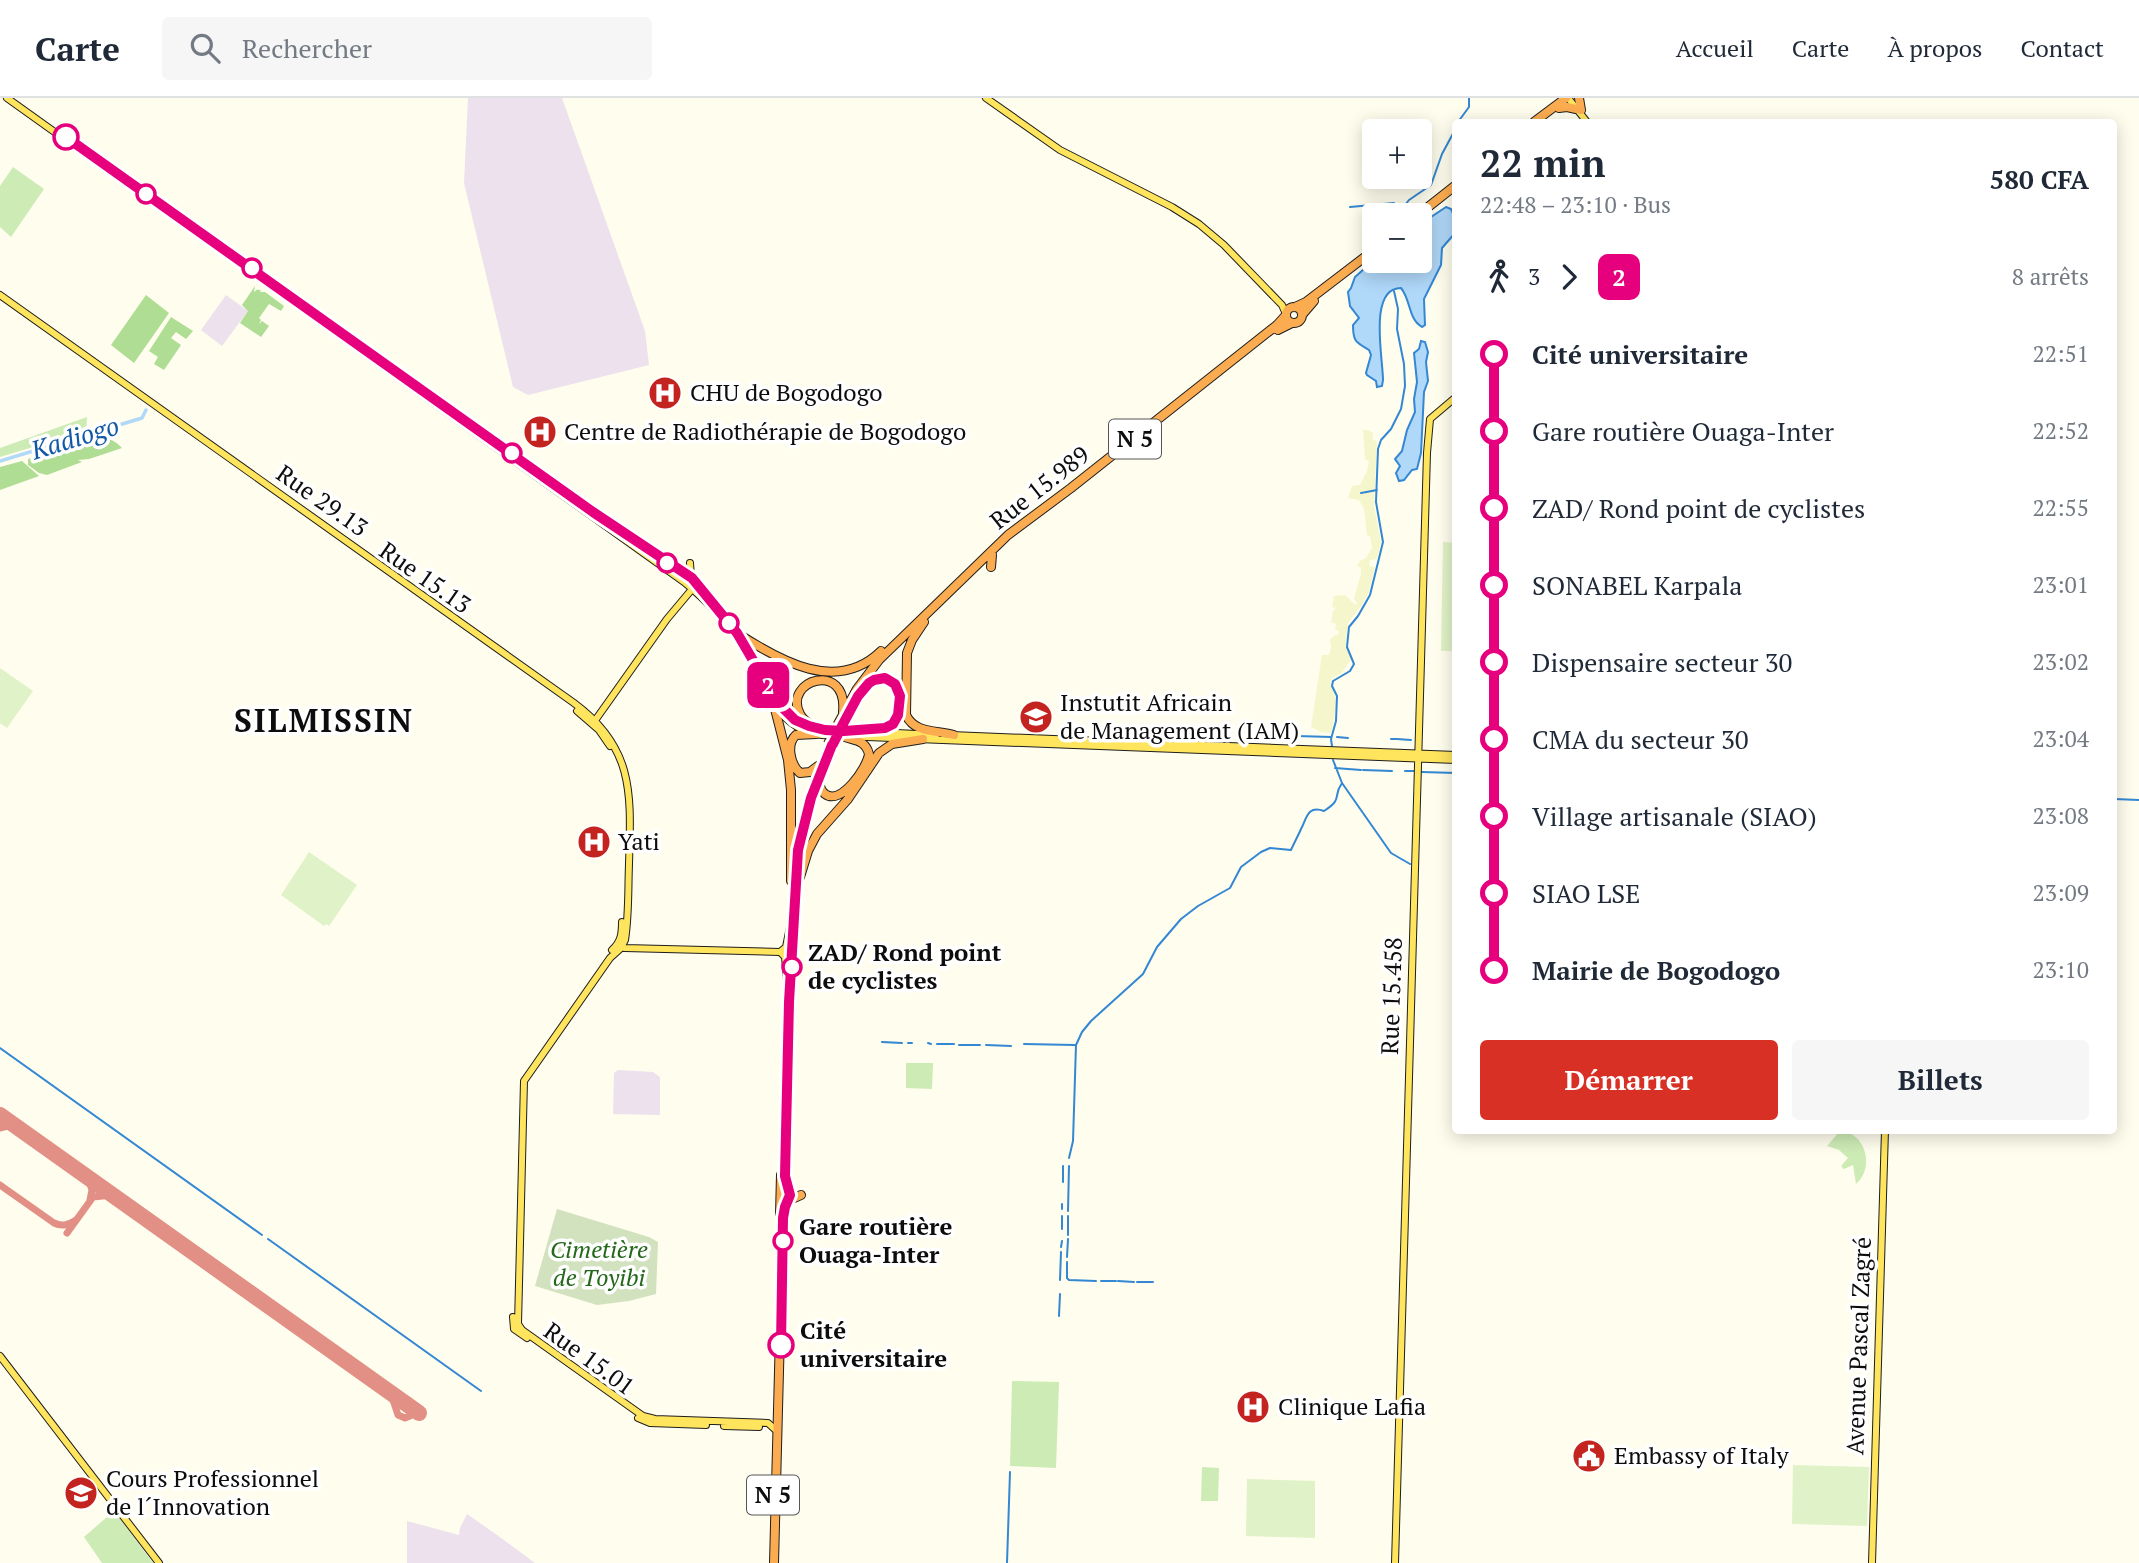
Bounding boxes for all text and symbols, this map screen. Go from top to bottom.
search box [162,17,652,80]
text: Carte [35,27,120,70]
icon: search [186,29,224,67]
text: Rechercher [242,31,372,65]
text: Accueil [1676,32,1754,64]
text: Carte [1792,32,1849,64]
text: À propos [1887,32,1983,64]
text: Contact [2021,32,2104,64]
map controls [1362,119,1432,273]
button: + [1362,119,1432,189]
unlabelled marker [53,124,79,150]
text: 22 min [1480,138,1605,188]
text: 580 CFA [1990,162,2089,196]
unlabelled marker [136,184,156,204]
text: 22:48 – 23:10 · Bus [1480,189,1671,220]
button: − [1362,203,1432,273]
unlabelled marker [242,258,262,278]
icon: walk [1480,258,1518,296]
icon: forward [1550,258,1588,296]
text: 3 [1528,261,1540,292]
text: 2 [1612,261,1626,293]
text: 8 arrêts [2012,261,2089,292]
text: Cité universitaire [1532,337,1748,371]
text: 22:51 [2032,338,2089,369]
hospital icon: CHU de Bogodogo [646,374,684,412]
place label: CHU de Bogodogo [690,376,883,408]
water label: Kadiogo [26,408,123,467]
hospital icon: Centre de Radiothérapie de Bogodogo [521,413,559,451]
text: Gare routière Ouaga-Inter [1532,414,1834,448]
place label: Centre de Radiothérapie de Bogodogo [564,415,966,447]
text: 22:52 [2032,415,2089,446]
road number: N 5 [1109,420,1161,458]
street label: Rue 15.989 [983,438,1096,536]
unlabelled marker [502,443,522,463]
street label: Rue 29.13 [270,457,375,543]
text: ZAD/ Rond point de cyclistes [1532,491,1865,525]
text: 22:55 [2032,492,2089,523]
street label: Rue 15.13 [373,534,478,620]
unlabelled marker [657,553,677,573]
text: SONABEL Karpala [1532,568,1742,602]
text: 23:01 [2032,569,2089,600]
unlabelled marker [719,613,739,633]
text: Dispensaire secteur 30 [1532,645,1792,679]
text: 23:02 [2032,646,2089,677]
line badge: 2 [745,662,791,708]
text: 2 [761,669,775,701]
place label: Instutit Africain de Management (IAM) [1060,686,1299,746]
school or university icon: Instutit Africain de Management (IAM) [1017,698,1055,736]
district label: SILMISSIN [234,699,414,741]
text: CMA du secteur 30 [1532,722,1749,756]
text: 23:04 [2032,723,2089,754]
text: Village artisanale (SIAO) [1532,799,1817,833]
text: 23:08 [2032,800,2089,831]
hospital icon: Yati [575,823,613,861]
place label: Yati [618,825,660,857]
text: SIAO LSE [1532,876,1640,910]
text: 23:09 [2032,877,2089,908]
place label: ZAD/ Rond point de cyclistes [808,936,1002,996]
street label: Rue 15.458 [1373,937,1409,1055]
text: Mairie de Bogodogo [1532,953,1780,987]
text: 23:10 [2032,954,2089,985]
marker: ZAD/ Rond point de cyclistes [782,957,802,977]
button: Démarrer [1480,1040,1778,1120]
button: Billets [1792,1040,2089,1120]
place label: Gare routière Ouaga-Inter [799,1210,952,1270]
marker: Gare routière Ouaga-Inter [773,1231,793,1251]
park label: Cimetière de Toyibi [550,1233,648,1293]
street label: Avenue Pascal Zagré [1838,1236,1878,1456]
street label: Rue 15.01 [538,1314,641,1402]
place label: Cité universitaire [800,1314,947,1374]
marker: Cité universitaire [768,1332,794,1358]
hospital icon: Clinique Lafia [1234,1388,1272,1426]
place label: Clinique Lafia [1278,1390,1426,1422]
public building icon: Embassy of Italy [1570,1437,1608,1475]
place label: Embassy of Italy [1614,1439,1790,1471]
place label: Cours Professionnel de l´Innovation [106,1462,319,1522]
school or university icon: Cours Professionnel de l´Innovation [62,1474,100,1512]
road number: N 5 [747,1476,799,1514]

